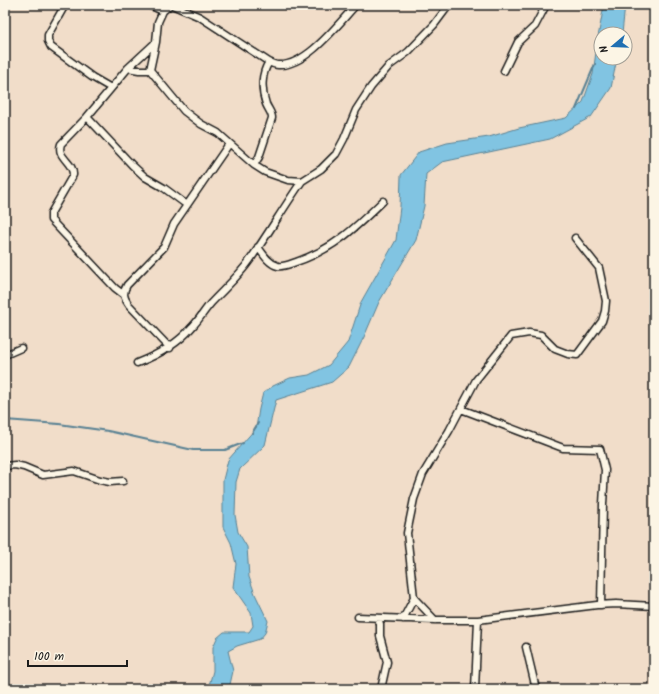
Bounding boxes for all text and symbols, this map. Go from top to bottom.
north arrow [593,26,633,66]
text: N [595,43,614,55]
scale bar [28,642,127,668]
text: 100 m [34,647,65,666]

